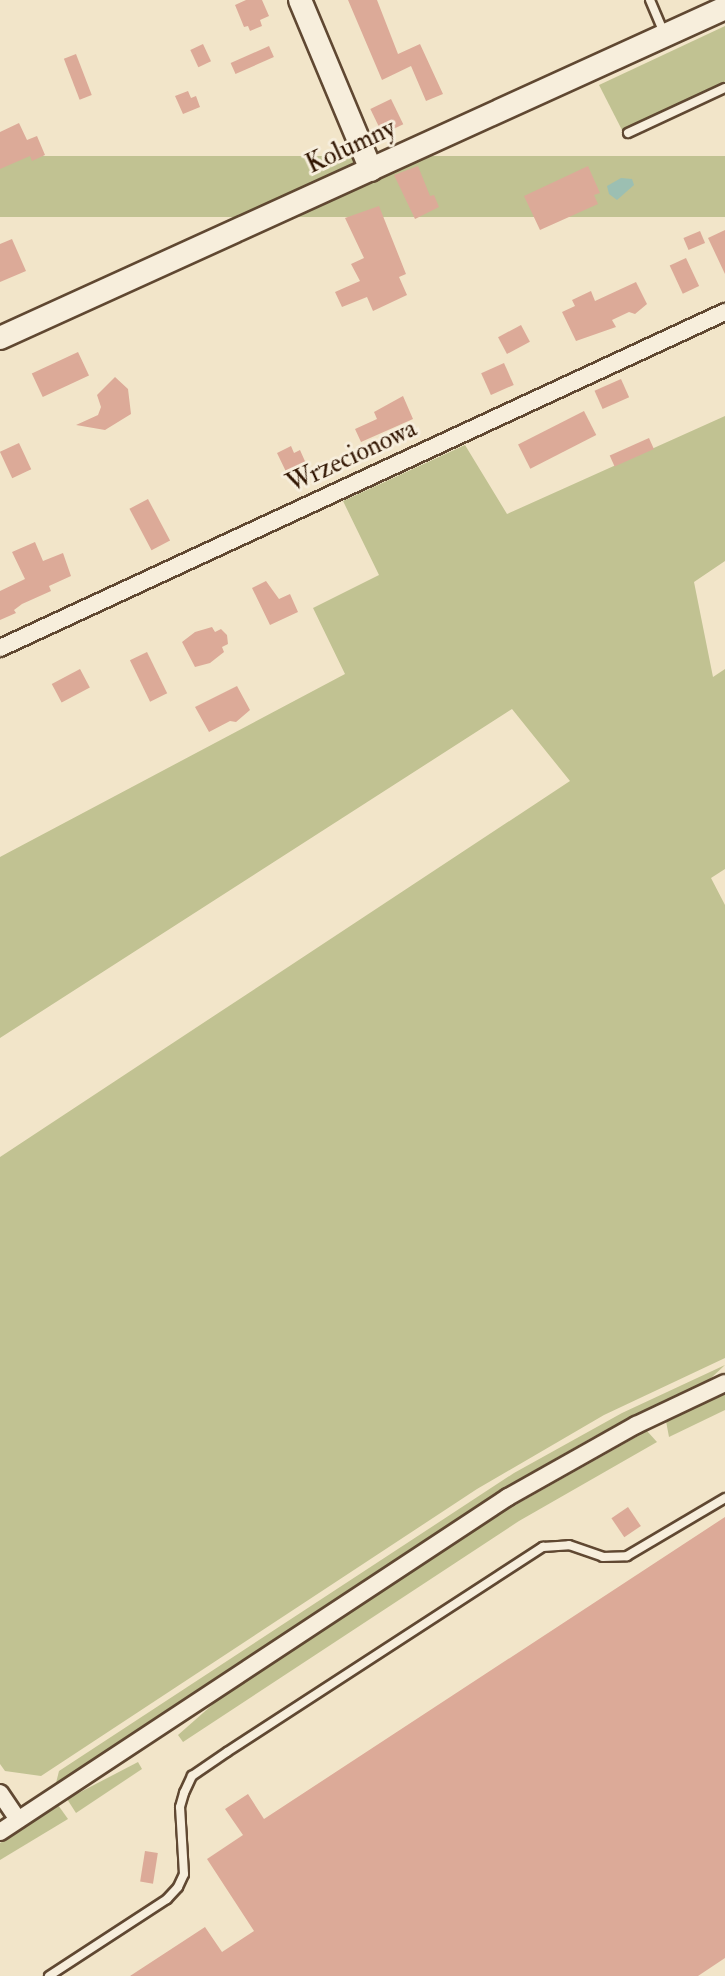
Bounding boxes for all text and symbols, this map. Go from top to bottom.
street label: Kolumny [301,113,401,181]
street label: Wrzecionowa [282,413,422,501]

